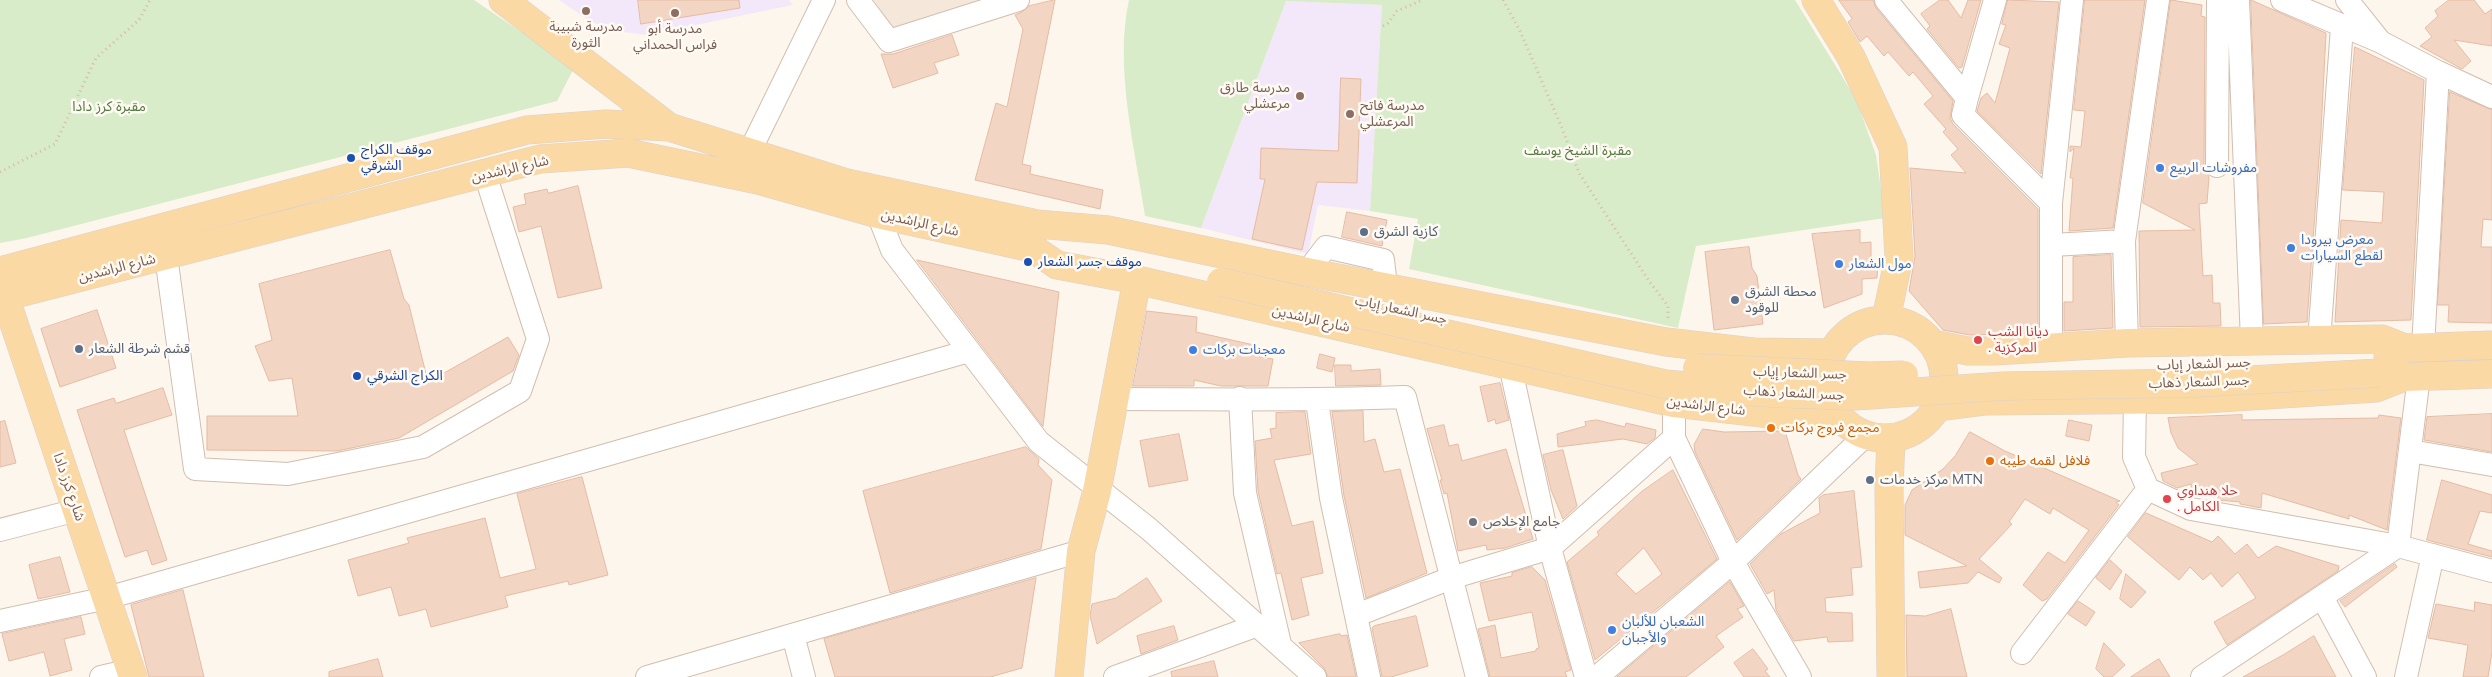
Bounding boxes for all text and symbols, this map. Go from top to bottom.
marker: مدرسة شبيبة الثورة [580,5,592,17]
marker: مدرسة أبو فراس الحمداني [669,7,681,19]
place label: مدرسة شبيبة الثورة [549,19,623,52]
place label: مدرسة أبو فراس الحمداني [633,21,717,54]
place label: مدرسة طارق مرعشلي [1220,80,1290,112]
marker: مدرسة طارق مرعشلي [1294,90,1306,102]
place label: مدرسة فاتح المرعشلي [1360,98,1425,130]
park label: مقبرة كرز دادا [72,99,146,115]
marker: مدرسة فاتح المرعشلي [1344,108,1356,120]
place label: موقف الكراج الشرقي [361,142,432,174]
park label: مقبرة الشيخ يوسف [1524,143,1632,159]
marker: موقف الكراج الشرقي [345,152,357,164]
street label: شارع الراشدين [469,152,551,186]
place label: مفروشات الربيع [2170,160,2257,176]
marker: مفروشات الربيع [2154,162,2166,174]
street label: شارع الراشدين [879,206,961,240]
place label: كازية الشرق [1374,224,1438,240]
marker: كازية الشرق [1358,226,1370,238]
place label: معرض بيرودا لقطع السيارات [2301,232,2383,264]
marker: معرض بيرودا لقطع السيارات [2285,242,2297,254]
street label: شارع الراشدين [77,250,157,286]
place label: موقف جسر الشعار [1038,254,1142,270]
marker: موقف جسر الشعار [1022,256,1034,268]
place label: مول الشعار [1849,256,1912,272]
marker: مول الشعار [1833,258,1845,270]
place label: محطة الشرق للوقود [1745,284,1816,316]
street label: جسر الشعار إياب [1353,292,1449,328]
marker: محطة الشرق للوقود [1729,294,1741,306]
street label: شارع الراشدين [1270,302,1352,336]
place label: ديانا الشب . المركزية [1988,324,2049,357]
marker: ديانا الشب . المركزية [1972,334,1984,346]
place label: قشم شرطة الشعار [89,341,190,357]
place label: معجنات بركات [1203,342,1285,358]
marker: قشم شرطة الشعار [73,343,85,355]
marker: معجنات بركات [1187,344,1199,356]
street label: جسر الشعار إياب [2157,354,2251,374]
street label: جسر الشعار إياب [1753,363,1847,383]
place label: الكراج الشرقي [367,368,443,384]
marker: الكراج الشرقي [351,370,363,382]
street label: جسر الشعار ذهاب [2148,372,2250,392]
street label: جسر الشعار ذهاب [1743,382,1845,404]
street label: شارع الراشدين [1666,393,1746,419]
place label: مجمع فروج بركات [1781,420,1880,436]
marker: مجمع فروج بركات [1765,422,1777,434]
street label: شارع كرز دادا [49,451,89,523]
place label: فلافل لقمه طيبه [2000,453,2090,469]
marker: فلافل لقمه طيبه [1984,455,1996,467]
place label: مركز خدمات MTN [1880,472,1983,488]
marker: مركز خدمات MTN [1864,474,1876,486]
place label: حلا هنداوي . الكامل [2177,483,2238,516]
marker: حلا هنداوي . الكامل [2161,493,2173,505]
place label: جامع الإخلاص [1483,514,1560,530]
marker: جامع الإخلاص [1467,516,1479,528]
place label: الشعبان للألبان والأجبان [1622,614,1704,646]
marker: الشعبان للألبان والأجبان [1606,624,1618,636]

